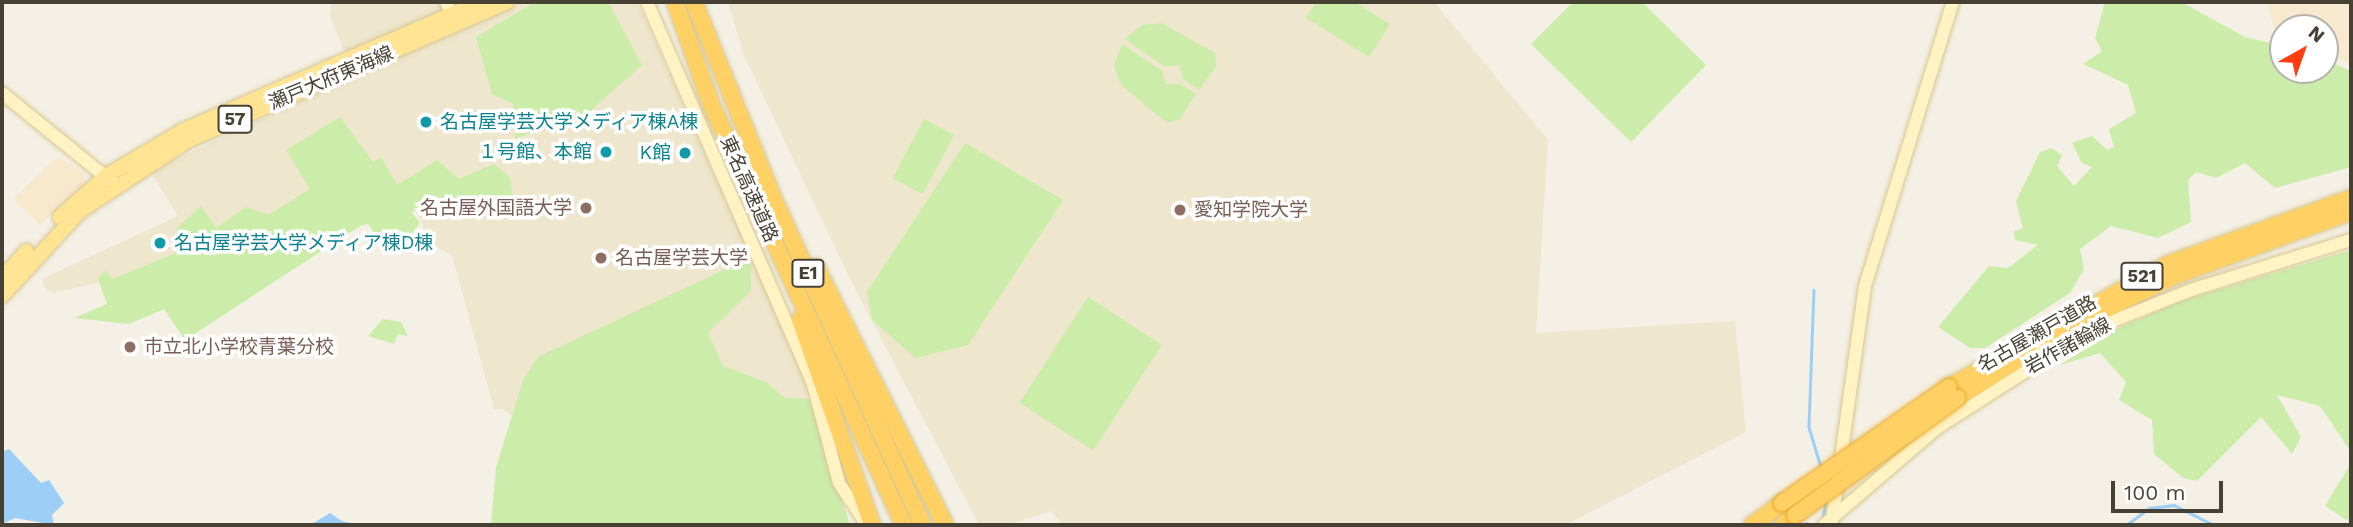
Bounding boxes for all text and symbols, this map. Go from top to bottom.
north arrow [2269,14,2339,84]
text: N [2304,21,2329,47]
street label: 瀬戸大府東海線 [265,42,397,114]
road number: 57 [218,104,252,134]
place label: 名古屋学芸大学メディア棟A棟 [440,111,700,133]
marker: 名古屋学芸大学メディア棟A棟 [418,114,434,130]
street label: 東名高速道路 [715,132,783,246]
place label: １号館、本館 [478,141,592,163]
place label: K館 [640,142,671,164]
marker: １号館、本館 [598,144,614,160]
marker: K館 [677,145,693,161]
place label: 名古屋外国語大学 [420,197,572,219]
place label: 愛知学院大学 [1194,199,1308,221]
marker: 名古屋外国語大学 [578,200,594,216]
marker: 愛知学院大学 [1172,202,1188,218]
place label: 名古屋学芸大学メディア棟D棟 [174,232,435,254]
marker: 名古屋学芸大学メディア棟D棟 [152,235,168,251]
place label: 名古屋学芸大学 [615,247,748,269]
marker: 名古屋学芸大学 [593,250,609,266]
road number: E1 [790,258,826,288]
road number: 521 [2119,262,2165,290]
street label: 名古屋瀬戸道路 [1974,291,2100,377]
street label: 岩作諸輪線 [2021,313,2115,379]
place label: 市立北小学校青葉分校 [144,336,334,358]
marker: 市立北小学校青葉分校 [122,339,138,355]
scale bar [2115,468,2227,512]
text: 100 m [2124,480,2186,505]

